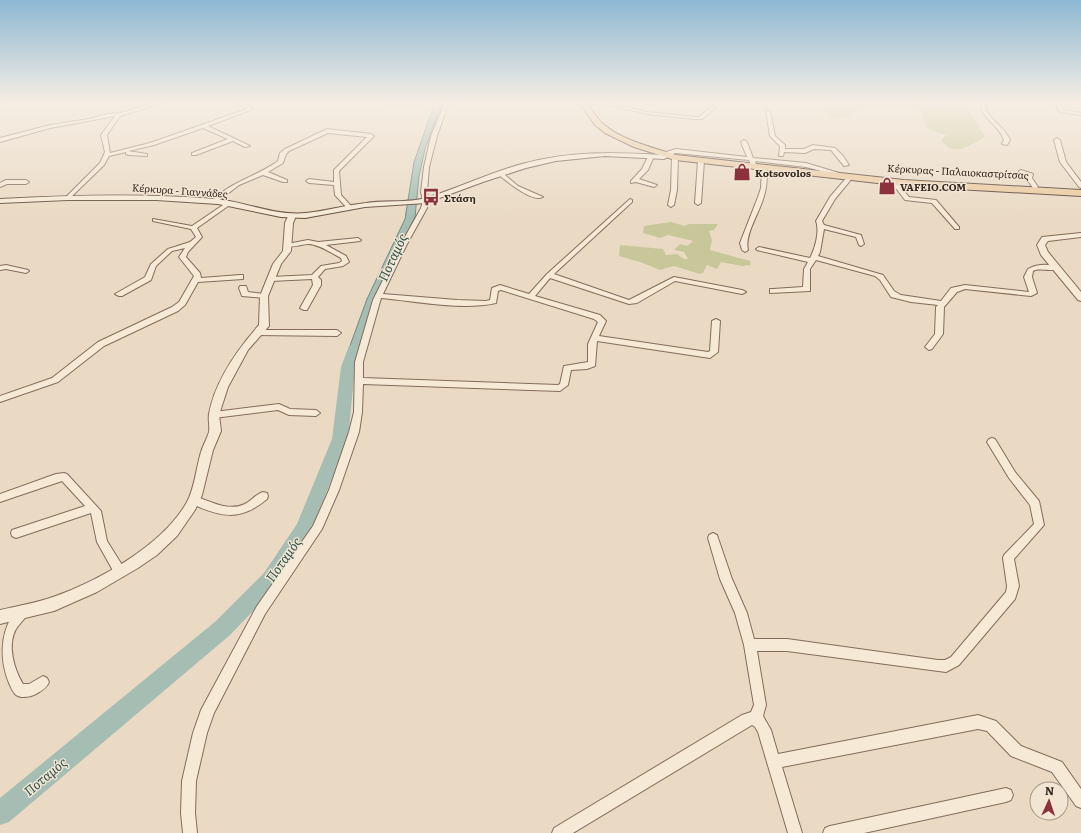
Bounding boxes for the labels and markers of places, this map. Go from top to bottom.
shop icon: Kotsovolos [732,162,752,182]
place label: Kotsovolos [755,165,811,180]
shop icon: VAFEIO.COM [877,176,897,196]
place label: VAFEIO.COM [900,179,966,194]
bus stop icon: Στάση [421,187,441,207]
place label: Στάση [444,190,476,205]

